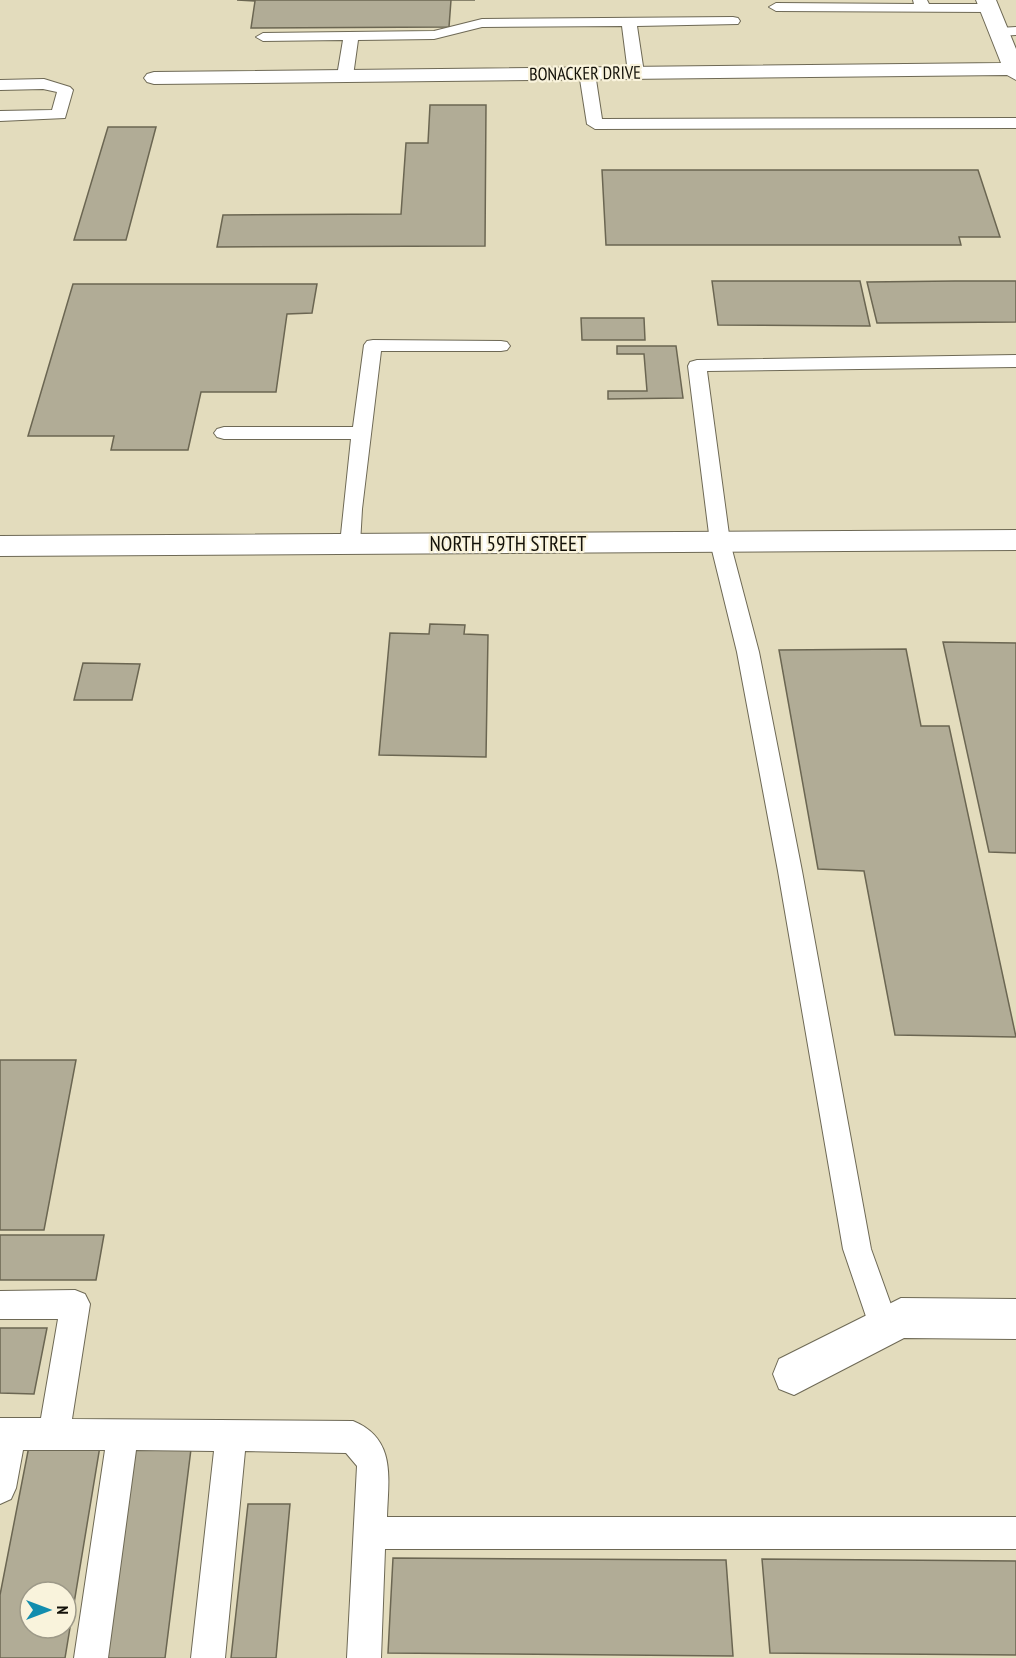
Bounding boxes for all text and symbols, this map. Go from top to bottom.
street label: BONACKER DRIVE [529,61,641,85]
street label: NORTH 59TH STREET [430,530,587,557]
north arrow [18,1580,78,1640]
text: N [53,1606,73,1614]

